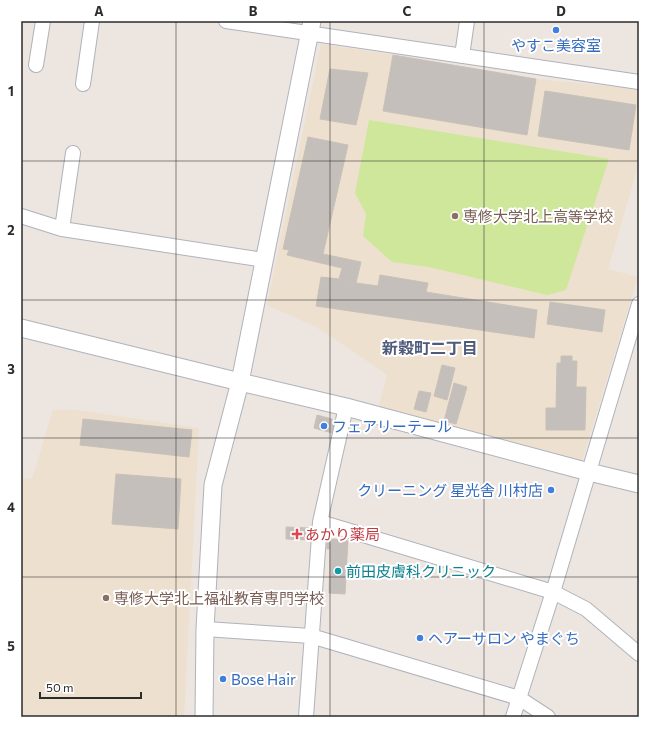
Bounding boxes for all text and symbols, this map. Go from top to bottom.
text: A [94,3,104,19]
text: B [249,3,258,19]
text: C [403,3,412,19]
text: D [556,3,566,19]
marker: やすこ美容室 [551,25,561,35]
place label: やすこ美容室 [511,36,601,54]
text: 1 [8,83,14,99]
place label: 専修大学北上高等学校 [463,207,613,225]
marker: 専修大学北上高等学校 [450,211,460,221]
text: 2 [7,222,15,238]
district label: 新穀町二丁目 [382,338,478,357]
text: 3 [7,361,15,377]
place label: フェアリーテール [332,417,452,435]
marker: フェアリーテール [319,421,329,431]
place label: クリーニング 星光舎 川村店 [357,481,543,499]
marker: クリーニング 星光舎 川村店 [546,485,556,495]
text: 4 [7,499,15,515]
place label: あかり薬局 [305,525,380,543]
marker: あかり薬局 [292,529,302,539]
place label: 前田皮膚科クリニック [346,562,496,580]
marker: 前田皮膚科クリニック [333,566,343,576]
place label: 専修大学北上福祉教育専門学校 [114,589,324,607]
marker: 専修大学北上福祉教育専門学校 [101,593,111,603]
place label: ヘアーサロン やまぐち [428,629,580,647]
marker: ヘアーサロン やまぐち [415,633,425,643]
text: 5 [7,638,15,654]
place label: Bose Hair [231,670,296,688]
scale bar [40,674,141,700]
marker: Bose Hair [218,674,228,684]
text: 50 m [46,680,74,694]

